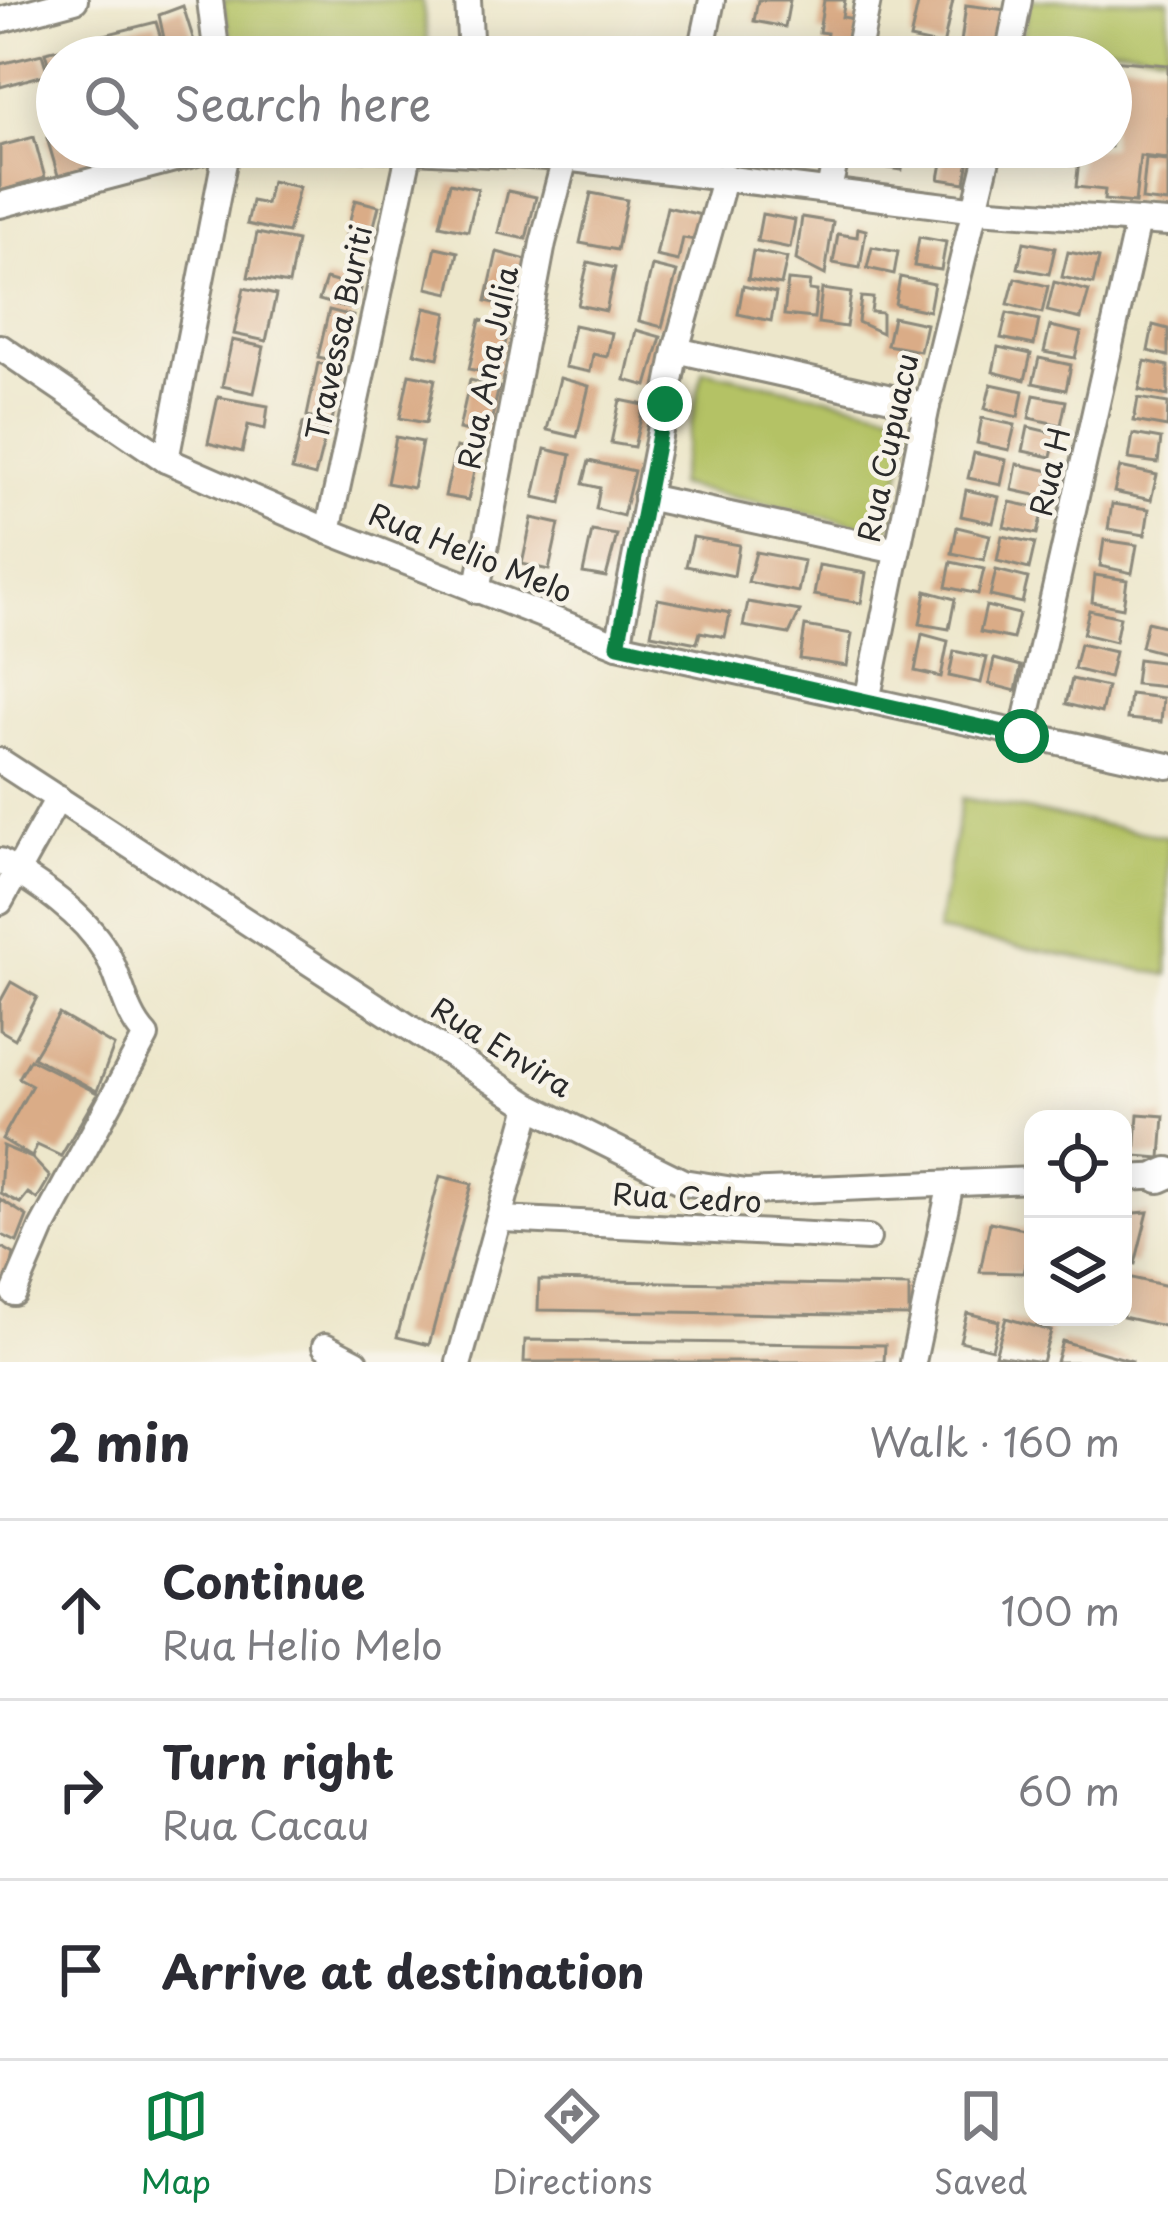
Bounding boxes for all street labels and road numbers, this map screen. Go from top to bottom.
street label: Travessa Buriti [293,221,382,444]
street label: Rua Ana Julia [445,262,528,473]
street label: Rua Cupuacu [845,349,929,546]
street label: Rua H [1017,423,1081,520]
street label: Rua Helio Melo [362,490,579,613]
street label: Rua Envira [423,985,582,1107]
street label: Rua Cedro [611,1170,763,1223]

